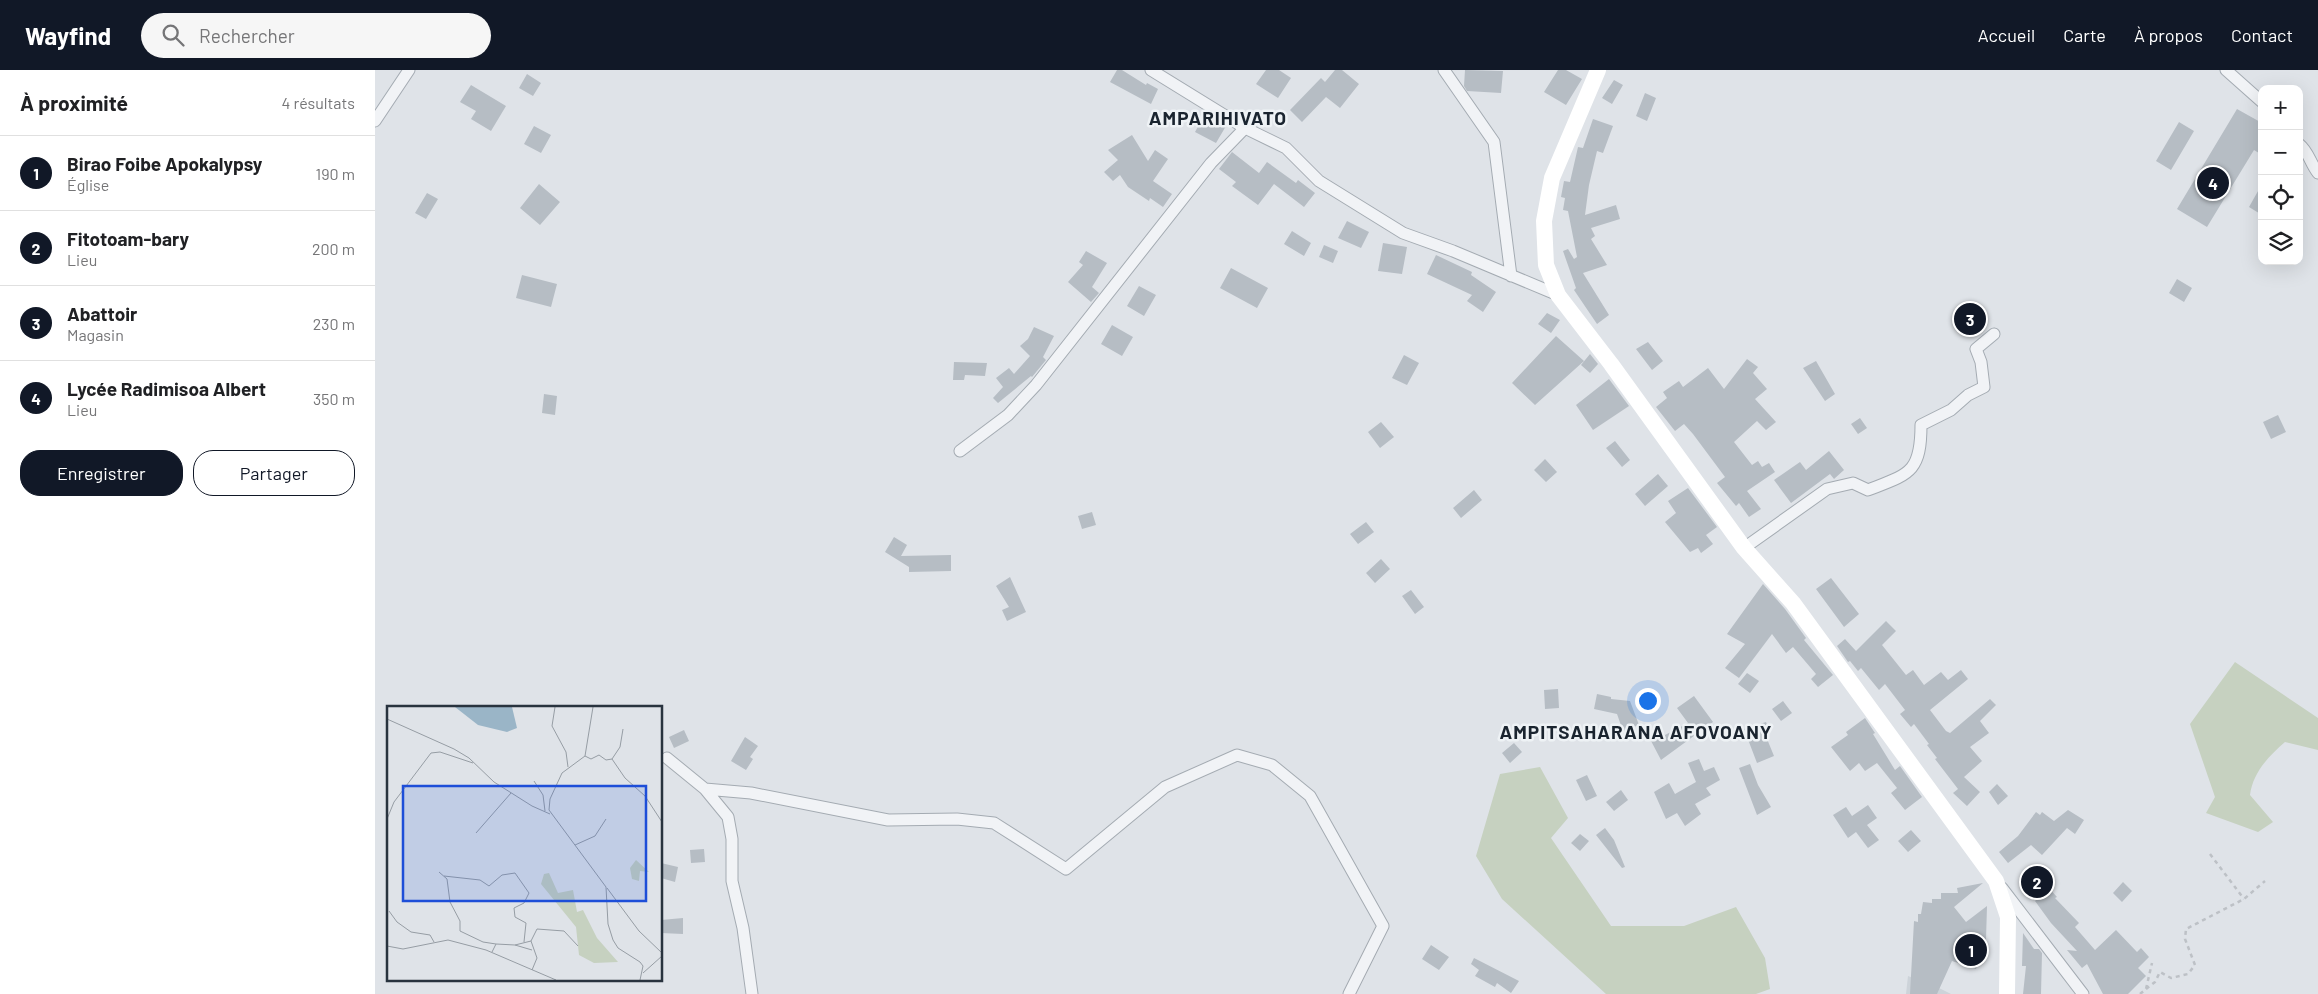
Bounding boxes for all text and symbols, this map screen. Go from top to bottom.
search box [141,13,491,58]
text: Wayfind [25,21,111,50]
icon: search [159,21,187,49]
text: Rechercher [199,24,295,47]
text: Accueil [1978,24,2035,46]
text: Carte [2063,24,2106,46]
text: À propos [2134,24,2203,46]
text: Contact [2231,24,2293,46]
map controls [2258,85,2303,265]
button: + [2258,85,2303,130]
text: À proximité [20,90,128,115]
text: 4 résultats [281,93,355,112]
district label: AMPARIHIVATO [1149,106,1287,129]
button: − [2258,130,2303,175]
text: Birao Foibe Apokalypsy [67,152,262,175]
text: 1 [33,164,39,183]
text: 190 m [316,164,355,183]
pin: 4 [2197,164,2229,202]
text: Église [67,175,109,194]
button: locate [2258,175,2303,220]
button: layers [2258,220,2303,265]
text: Fitotoam-bary [67,227,189,250]
text: 2 [32,239,40,258]
text: 200 m [312,239,355,258]
text: Lieu [67,250,97,269]
pin: 3 [1954,300,1986,338]
text: Abattoir [67,302,137,325]
text: 3 [32,314,40,333]
text: 230 m [313,314,355,333]
text: Magasin [67,325,124,344]
text: Lycée Radimisoa Albert [67,377,266,400]
text: 4 [31,389,41,408]
text: 350 m [313,389,355,408]
text: Lieu [67,400,97,419]
button: Enregistrer [20,450,183,496]
button: Partager [193,450,355,496]
your location [1635,688,1661,714]
inset map [387,706,663,982]
district label: AMPITSAHARANA AFOVOANY [1499,720,1773,743]
pin: 2 [2021,863,2053,901]
pin: 1 [1955,931,1987,969]

